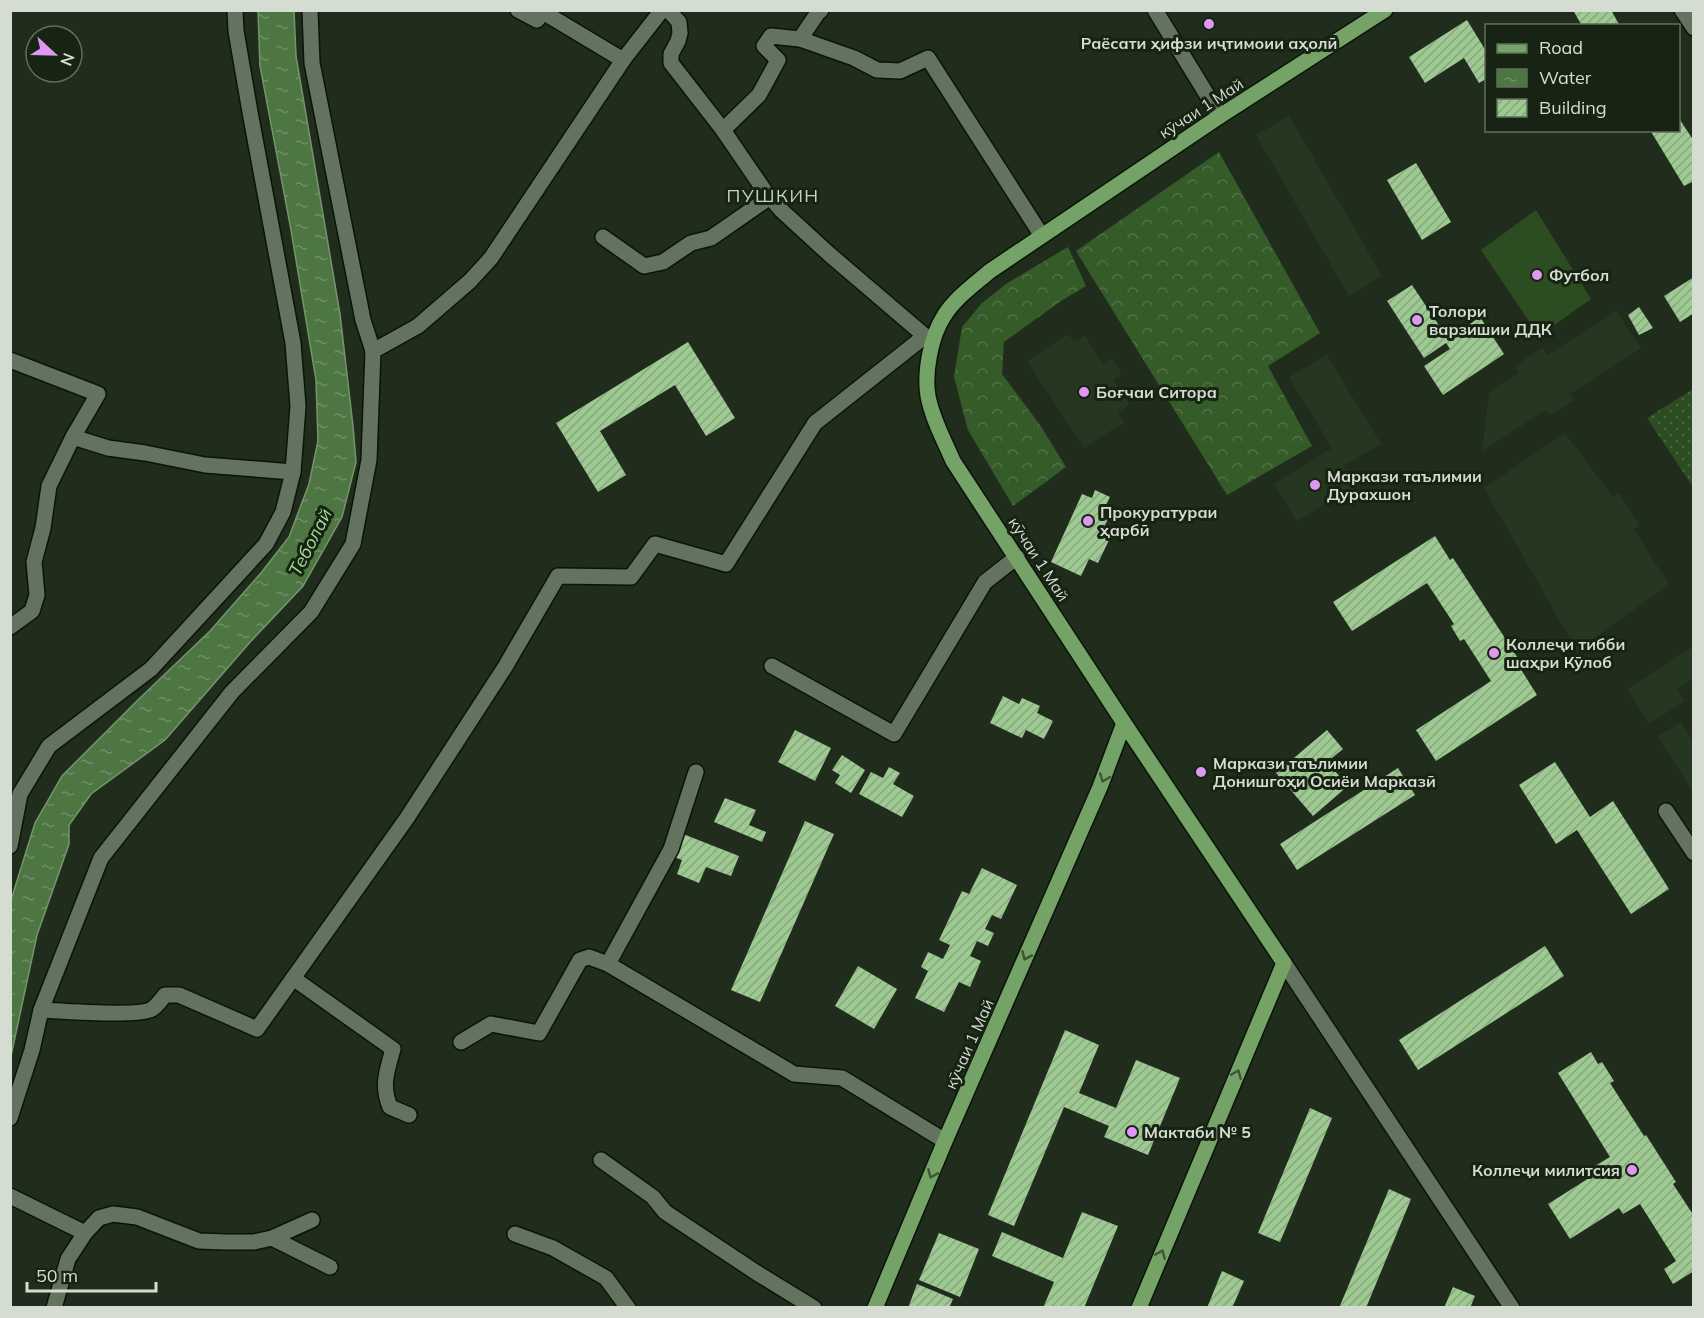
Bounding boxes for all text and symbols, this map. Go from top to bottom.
marker: Раёсати ҳифзи иҷтимоии аҳолӣ [1202,17,1216,31]
north arrow [24,24,84,84]
legend [1485,24,1680,132]
place label: Раёсати ҳифзи иҷтимоии аҳолӣ [1081,33,1337,53]
text: Road [1539,36,1583,59]
text: N [56,50,79,69]
text: Water [1539,66,1592,89]
street label: кӯчаи 1 Май [1155,73,1247,143]
text: Building [1539,96,1607,119]
district label: ПУШКИН [726,184,820,207]
place label: Футбол [1549,265,1609,285]
marker: Футбол [1530,268,1544,282]
place label: Толори варзишии ДДК [1429,301,1552,339]
marker: Толори варзишии ДДК [1410,313,1424,327]
place label: Боғчаи Ситора [1096,382,1217,402]
marker: Боғчаи Ситора [1077,385,1091,399]
place label: Маркази таълимии Дурахшон [1327,466,1482,504]
marker: Маркази таълимии Дурахшон [1308,478,1322,492]
place label: Прокуратураи ҳарбӣ [1099,502,1217,540]
water label: Теболай [283,504,337,580]
street label: кӯчаи 1 Май [1004,513,1074,605]
marker: Прокуратураи ҳарбӣ [1081,514,1095,528]
place label: Коллеҷи тибби шаҳри Кӯлоб [1506,634,1625,672]
marker: Коллеҷи тибби шаҳри Кӯлоб [1487,646,1501,660]
place label: Маркази таълимии Донишгоҳи Осиёи Марказӣ [1213,753,1436,791]
marker: Маркази таълимии Донишгоҳи Осиёи Марказӣ [1194,765,1208,779]
one-way arrow [1099,771,1111,782]
one-way arrow [1022,950,1034,961]
street label: кӯчаи 1 Май [940,996,998,1092]
one-way arrow [1230,1069,1242,1080]
place label: Мактаби № 5 [1144,1122,1251,1142]
marker: Мактаби № 5 [1125,1125,1139,1139]
place label: Коллеҷи милитсия [1472,1160,1620,1180]
marker: Коллеҷи милитсия [1625,1163,1639,1177]
one-way arrow [927,1167,939,1178]
one-way arrow [1154,1249,1166,1260]
scale bar [27,1255,156,1293]
text: 50 m [36,1264,78,1287]

